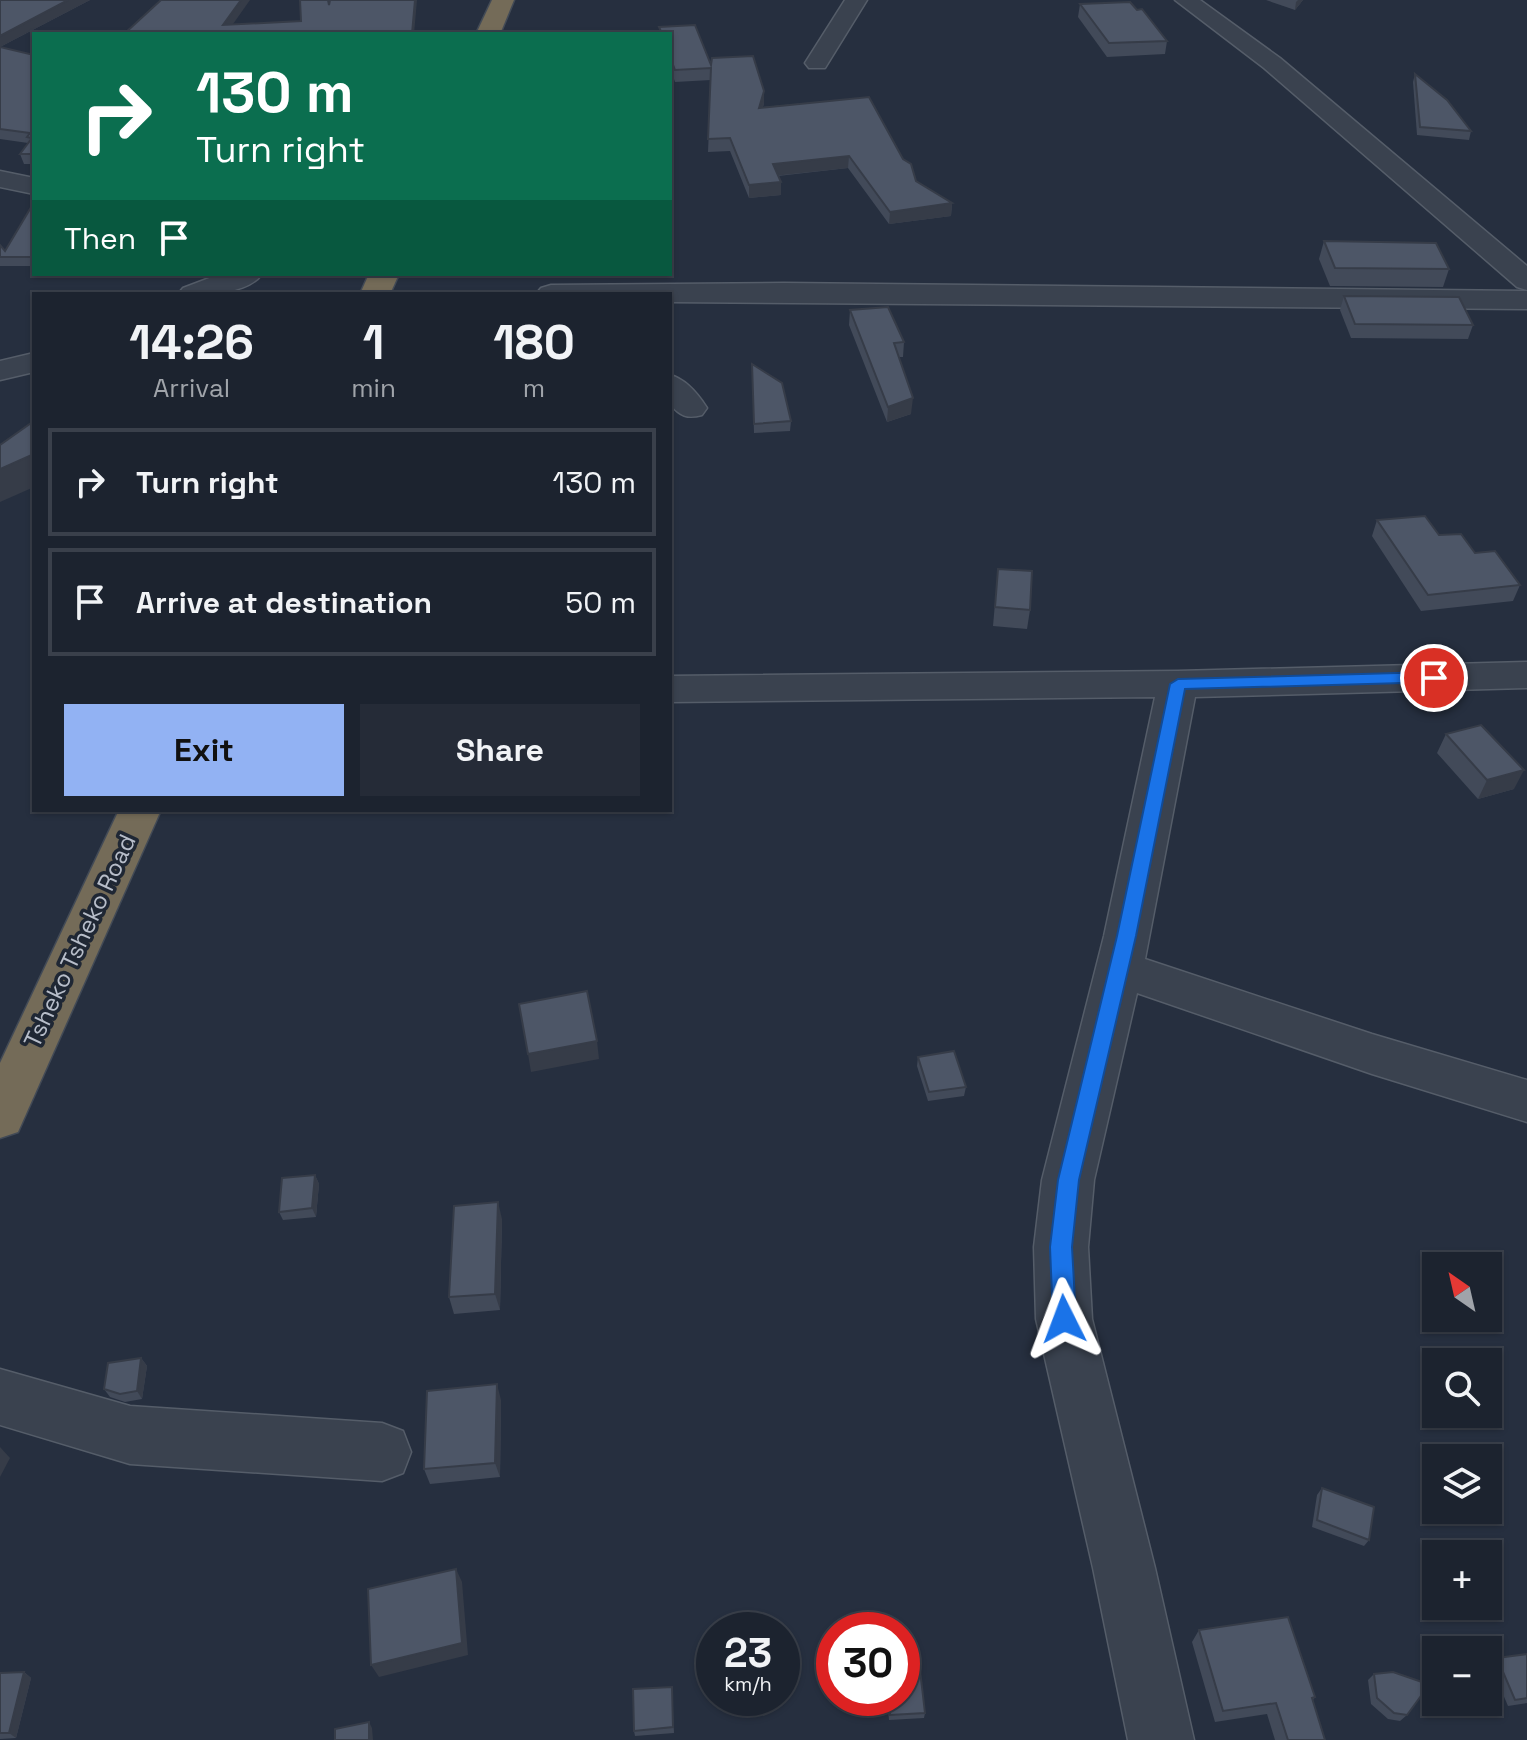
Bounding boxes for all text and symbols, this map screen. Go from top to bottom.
text: 130 m [196,57,354,128]
icon: right [64,64,168,168]
text: Turn right [196,127,365,173]
icon: arrive [152,216,196,260]
text: Then [64,219,136,258]
text: 14:26 [129,312,254,373]
text: 1 [363,312,384,373]
text: 180 [493,312,575,373]
text: Arrival [153,371,230,405]
text: min [351,371,396,405]
text: m [523,371,545,405]
icon: right [68,460,112,504]
text: Turn right [136,463,279,502]
text: 130 m [553,463,636,502]
icon: arrive [68,580,112,624]
text: Arrive at destination [136,583,432,622]
text: 50 m [565,583,636,622]
pin [1400,644,1468,712]
icon: arrive [1412,656,1456,700]
button: Exit [64,704,344,796]
button: Share [360,704,640,796]
street label: Tsheko Tsheko Road [16,829,143,1052]
north arrow [1422,1252,1502,1332]
map controls [1422,1252,1502,1716]
position arrow [1022,1277,1106,1361]
button: search [1422,1348,1502,1428]
button: layers [1422,1444,1502,1524]
button: + [1422,1540,1502,1620]
speed limit sign: 30 [816,1612,920,1716]
text: 23 [724,1628,772,1679]
button: − [1422,1636,1502,1716]
text: km/h [724,1671,772,1697]

